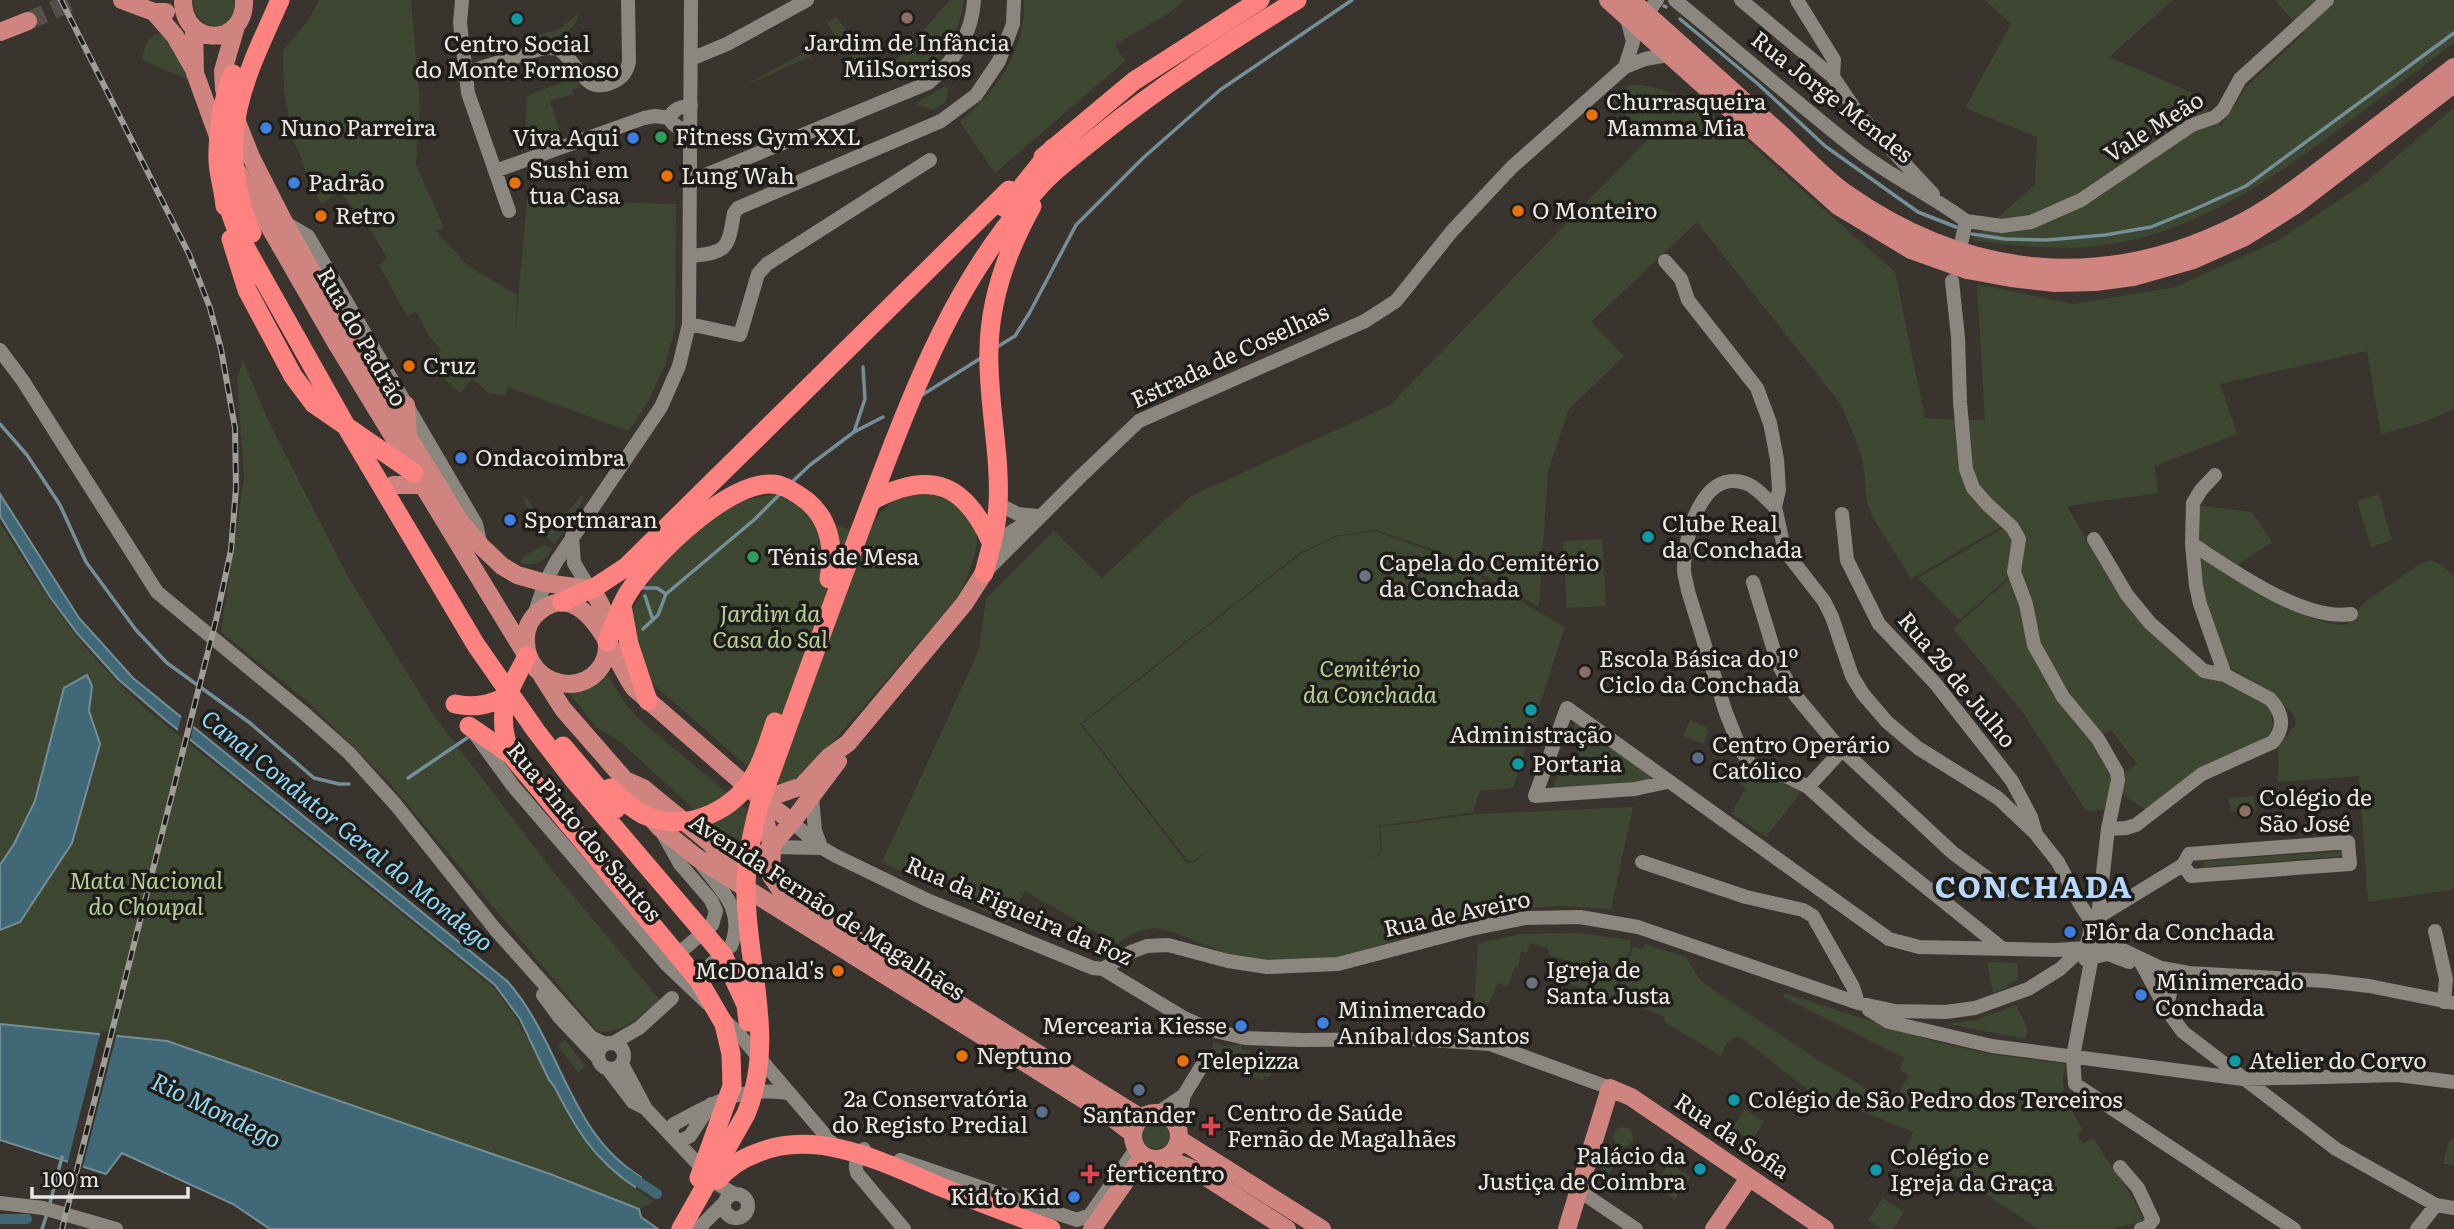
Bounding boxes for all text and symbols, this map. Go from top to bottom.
marker: Jardim de Infância MilSorrisos [899,10,915,26]
marker: Centro Social do Monte Formoso [509,11,525,27]
street label: Rua Jorge Mendes [1745,21,1921,170]
place label: Jardim de Infância MilSorrisos [804,24,1011,84]
place label: Centro Social do Monte Formoso [415,25,619,85]
street label: Vale Meão [2096,81,2209,169]
place label: Churrasqueira Mamma Mia [1606,83,1767,143]
marker: Churrasqueira Mamma Mia [1584,107,1600,123]
place label: Nuno Parreira [280,109,437,143]
place label: Fitness Gym XXL [675,118,861,152]
place label: Viva Aqui [513,119,619,153]
marker: Nuno Parreira [258,120,274,136]
marker: Fitness Gym XXL [653,129,669,145]
marker: Viva Aqui [625,130,641,146]
place label: Sushi em tua Casa [529,151,629,211]
place label: Lung Wah [681,157,795,191]
place label: Padrão [308,164,385,198]
marker: Lung Wah [659,168,675,184]
marker: Padrão [286,175,302,191]
marker: Sushi em tua Casa [507,175,523,191]
place label: O Monteiro [1532,192,1657,226]
place label: Retro [335,197,396,231]
marker: O Monteiro [1510,203,1526,219]
marker: Retro [313,208,329,224]
street label: Rua do Padrão [310,260,417,412]
street label: Estrada de Coselhas [1125,293,1334,415]
place label: Cruz [423,347,476,381]
marker: Cruz [401,358,417,374]
place label: Ondacoimbra [475,439,626,473]
marker: Ondacoimbra [453,450,469,466]
place label: Sportmaran [524,501,658,535]
place label: Clube Real da Conchada [1662,505,1803,565]
marker: Sportmaran [502,512,518,528]
marker: Clube Real da Conchada [1640,529,1656,545]
place label: Ténis de Mesa [767,538,920,572]
place label: Capela do Cemitério da Conchada [1379,544,1599,604]
marker: Ténis de Mesa [745,549,761,565]
marker: Capela do Cemitério da Conchada [1357,568,1373,584]
park label: Jardim da Casa do Sal [712,595,828,655]
street label: Rua 29 de Julho [1891,603,2026,754]
place label: Escola Básica do 1º Ciclo da Conchada [1599,640,1801,700]
park label: Cemitério da Conchada [1303,650,1437,710]
marker: Escola Básica do 1º Ciclo da Conchada [1577,664,1593,680]
water label: Canal Condutor Geral do Mondego [195,700,502,958]
marker: Administração [1523,702,1539,718]
place label: Administração [1450,716,1612,750]
place label: Centro Operário Católico [1712,726,1890,786]
street label: Rua Pinto dos Santos [500,733,671,928]
place label: Portaria [1532,745,1623,779]
marker: Centro Operário Católico [1690,750,1706,766]
marker: Portaria [1510,756,1526,772]
place label: Colégio de São José [2259,779,2372,839]
street label: Avenida Fernão de Magalhães [684,803,973,1007]
marker: Colégio de São José [2237,803,2253,819]
street label: Rua da Figueira da Foz [901,846,1139,972]
park label: Mata Nacional do Choupal [69,862,223,922]
district label: CONCHADA [1935,863,2133,907]
street label: Rua de Aveiro [1380,880,1533,944]
place label: Flôr da Conchada [2084,913,2275,947]
marker: Flôr da Conchada [2062,924,2078,940]
place label: Igreja de Santa Justa [1546,951,1671,1011]
place label: McDonald's [695,952,824,986]
marker: McDonald's [830,963,846,979]
place label: Minimercado Conchada [2155,963,2304,1023]
marker: Igreja de Santa Justa [1524,975,1540,991]
marker: Minimercado Conchada [2133,987,2149,1003]
place label: Minimercado Aníbal dos Santos [1337,991,1529,1051]
place label: Mercearia Kiesse [1042,1007,1227,1041]
marker: Minimercado Aníbal dos Santos [1315,1015,1331,1031]
marker: Mercearia Kiesse [1233,1018,1249,1034]
place label: Neptuno [976,1037,1072,1071]
place label: Telepizza [1197,1042,1300,1076]
place label: Atelier do Corvo [2249,1042,2427,1076]
marker: Neptuno [954,1048,970,1064]
marker: Telepizza [1175,1053,1191,1069]
marker: Atelier do Corvo [2227,1053,2243,1069]
water label: Rio Mondego [146,1062,288,1155]
place label: 2a Conservatória do Registo Predial [832,1080,1029,1140]
place label: Colégio de São Pedro dos Terceiros [1748,1081,2123,1115]
marker: Santander [1131,1082,1147,1098]
street label: Rua da Sofia [1669,1083,1798,1186]
marker: Colégio de São Pedro dos Terceiros [1726,1092,1742,1108]
place label: Centro de Saúde Fernão de Magalhães [1227,1094,1456,1154]
place label: Santander [1083,1096,1196,1130]
marker: 2a Conservatória do Registo Predial [1034,1104,1050,1120]
marker: Centro de Saúde Fernão de Magalhães [1201,1116,1221,1136]
place label: Palácio da Justiça de Coimbra [1477,1137,1687,1197]
place label: Colégio e Igreja da Graça [1890,1138,2055,1198]
place label: ferticentro [1106,1155,1225,1189]
scale bar [32,1156,187,1200]
marker: Palácio da Justiça de Coimbra [1692,1161,1708,1177]
text: 100 m [42,1162,99,1193]
marker: Colégio e Igreja da Graça [1868,1162,1884,1178]
marker: ferticentro [1080,1164,1100,1184]
place label: Kid to Kid [950,1178,1060,1212]
marker: Kid to Kid [1066,1189,1082,1205]

